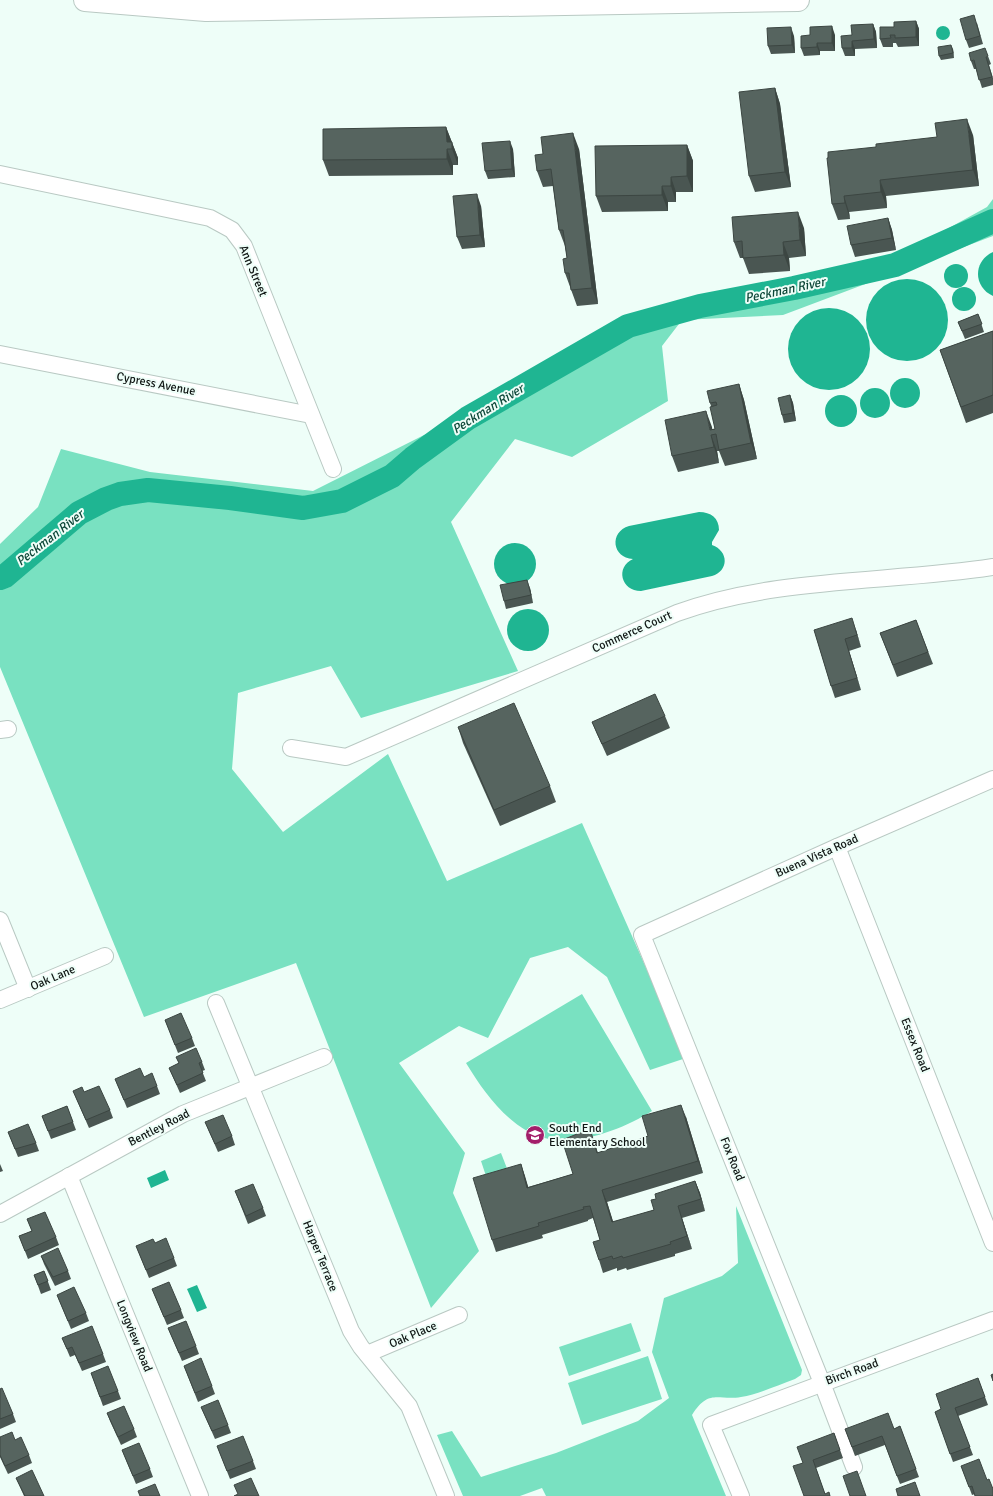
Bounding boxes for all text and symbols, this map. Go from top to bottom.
street label: Ann Street [235,243,271,299]
water label: Peckman River [744,273,829,306]
street label: Cypress Avenue [115,369,197,399]
water label: Peckman River [449,379,529,437]
water label: Peckman River [13,505,89,569]
street label: Commerce Court [590,608,674,656]
street label: Buena Vista Road [773,831,861,881]
street label: Oak Lane [28,962,78,994]
street label: Essex Road [897,1016,933,1074]
street label: Bentley Road [126,1106,192,1150]
place label: South End Elementary School [549,1121,646,1150]
school or university icon: South End Elementary School [524,1124,546,1146]
street label: Fox Road [716,1135,748,1183]
street label: Harper Terrace [299,1218,341,1294]
street label: Longview Road [113,1298,155,1374]
street label: Oak Place [387,1318,439,1352]
street label: Birch Road [823,1356,881,1388]

